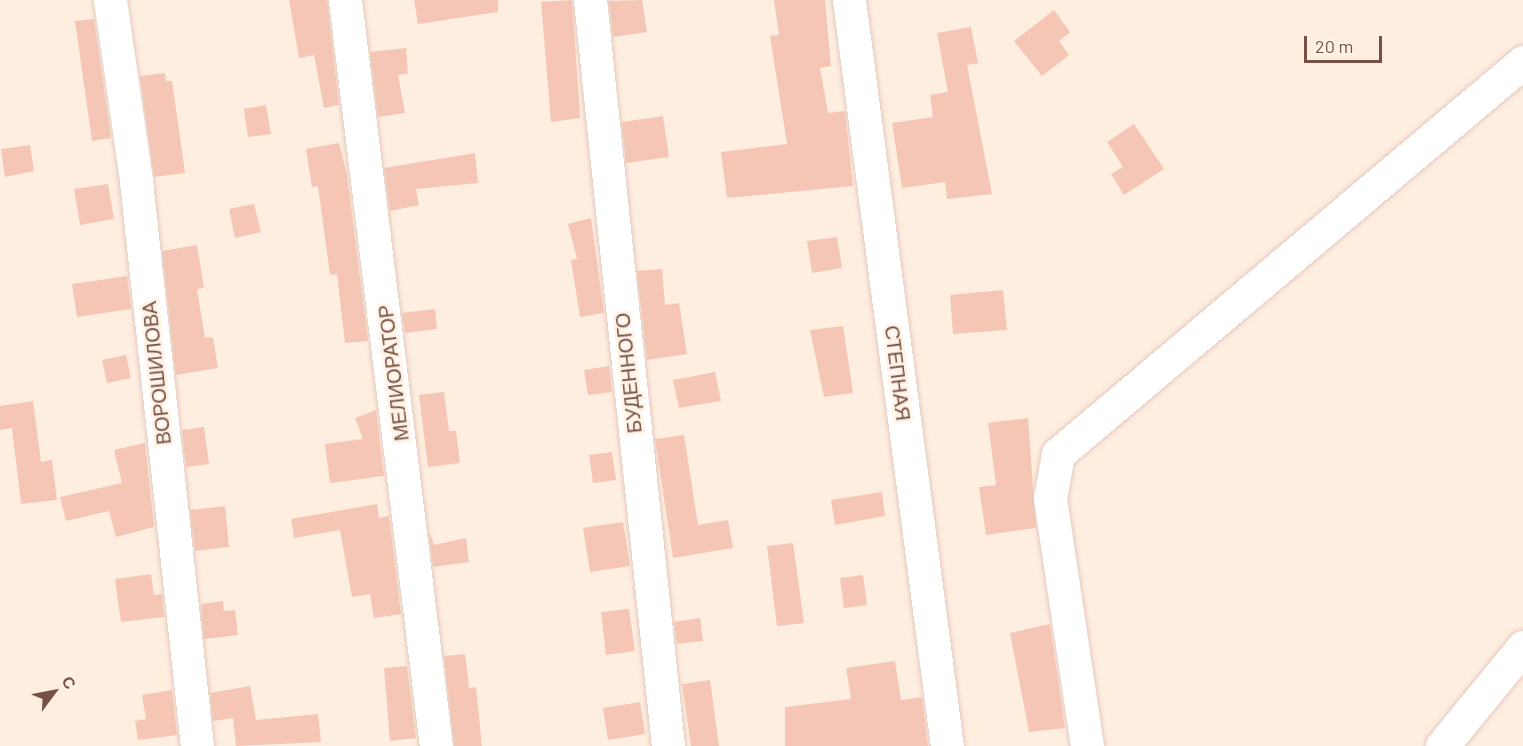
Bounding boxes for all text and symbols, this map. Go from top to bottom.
scale bar [1307,24,1385,62]
text: 20 m [1315,35,1353,57]
street label: ВОРОШИЛОВА [137,300,175,446]
street label: МЕЛИОРАТОР [373,304,413,442]
street label: БУДЕННОГО [610,312,646,434]
street label: СТЕПНАЯ [880,324,916,422]
north arrow [24,662,84,722]
text: С [59,672,81,692]

